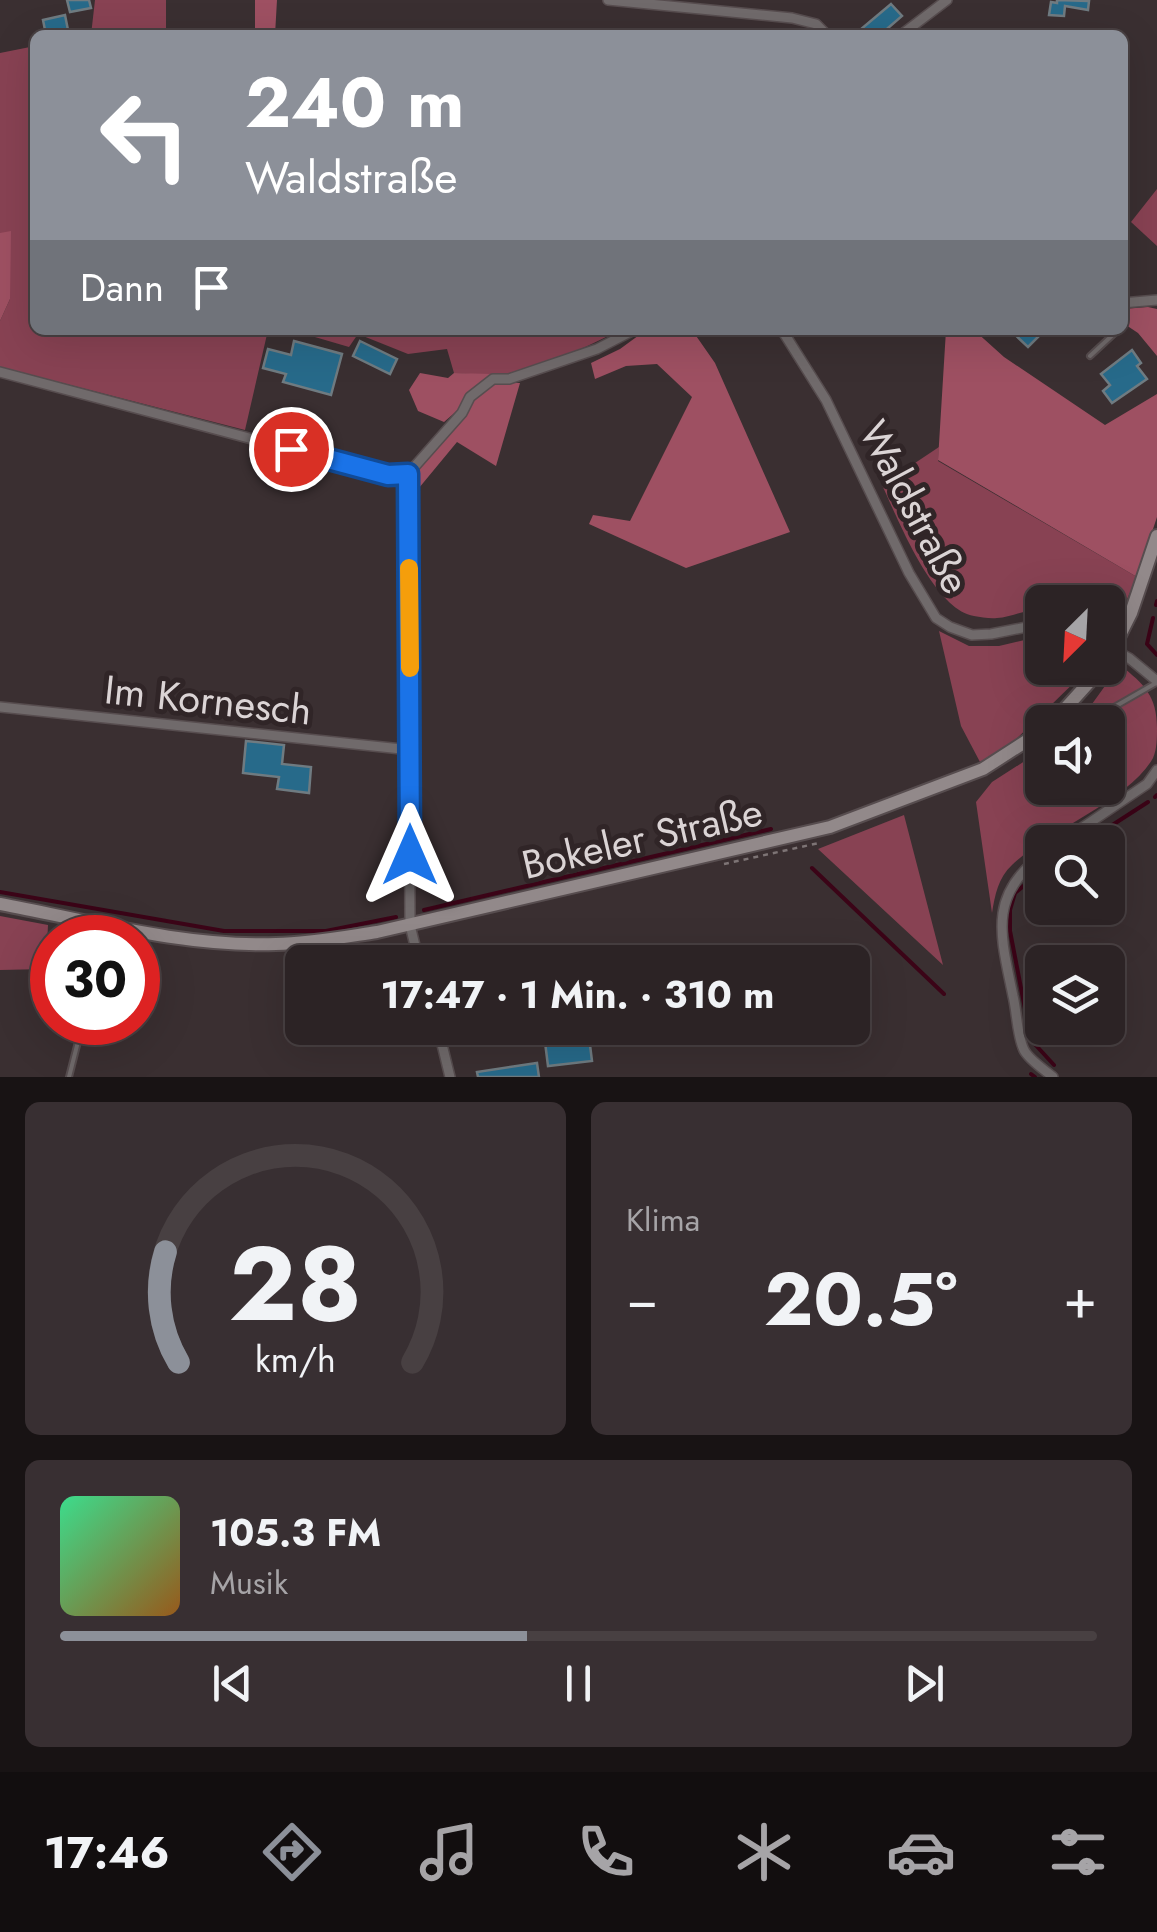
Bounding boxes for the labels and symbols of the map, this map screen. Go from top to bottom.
pin [249,407,334,492]
street label: Waldstraße [845,410,985,604]
north arrow [1025,585,1125,685]
street label: Im Kornesch [102,660,314,740]
street label: Bokeler Straße [516,782,768,894]
position arrow [358,803,462,907]
speed limit sign: 30 [30,915,160,1045]

